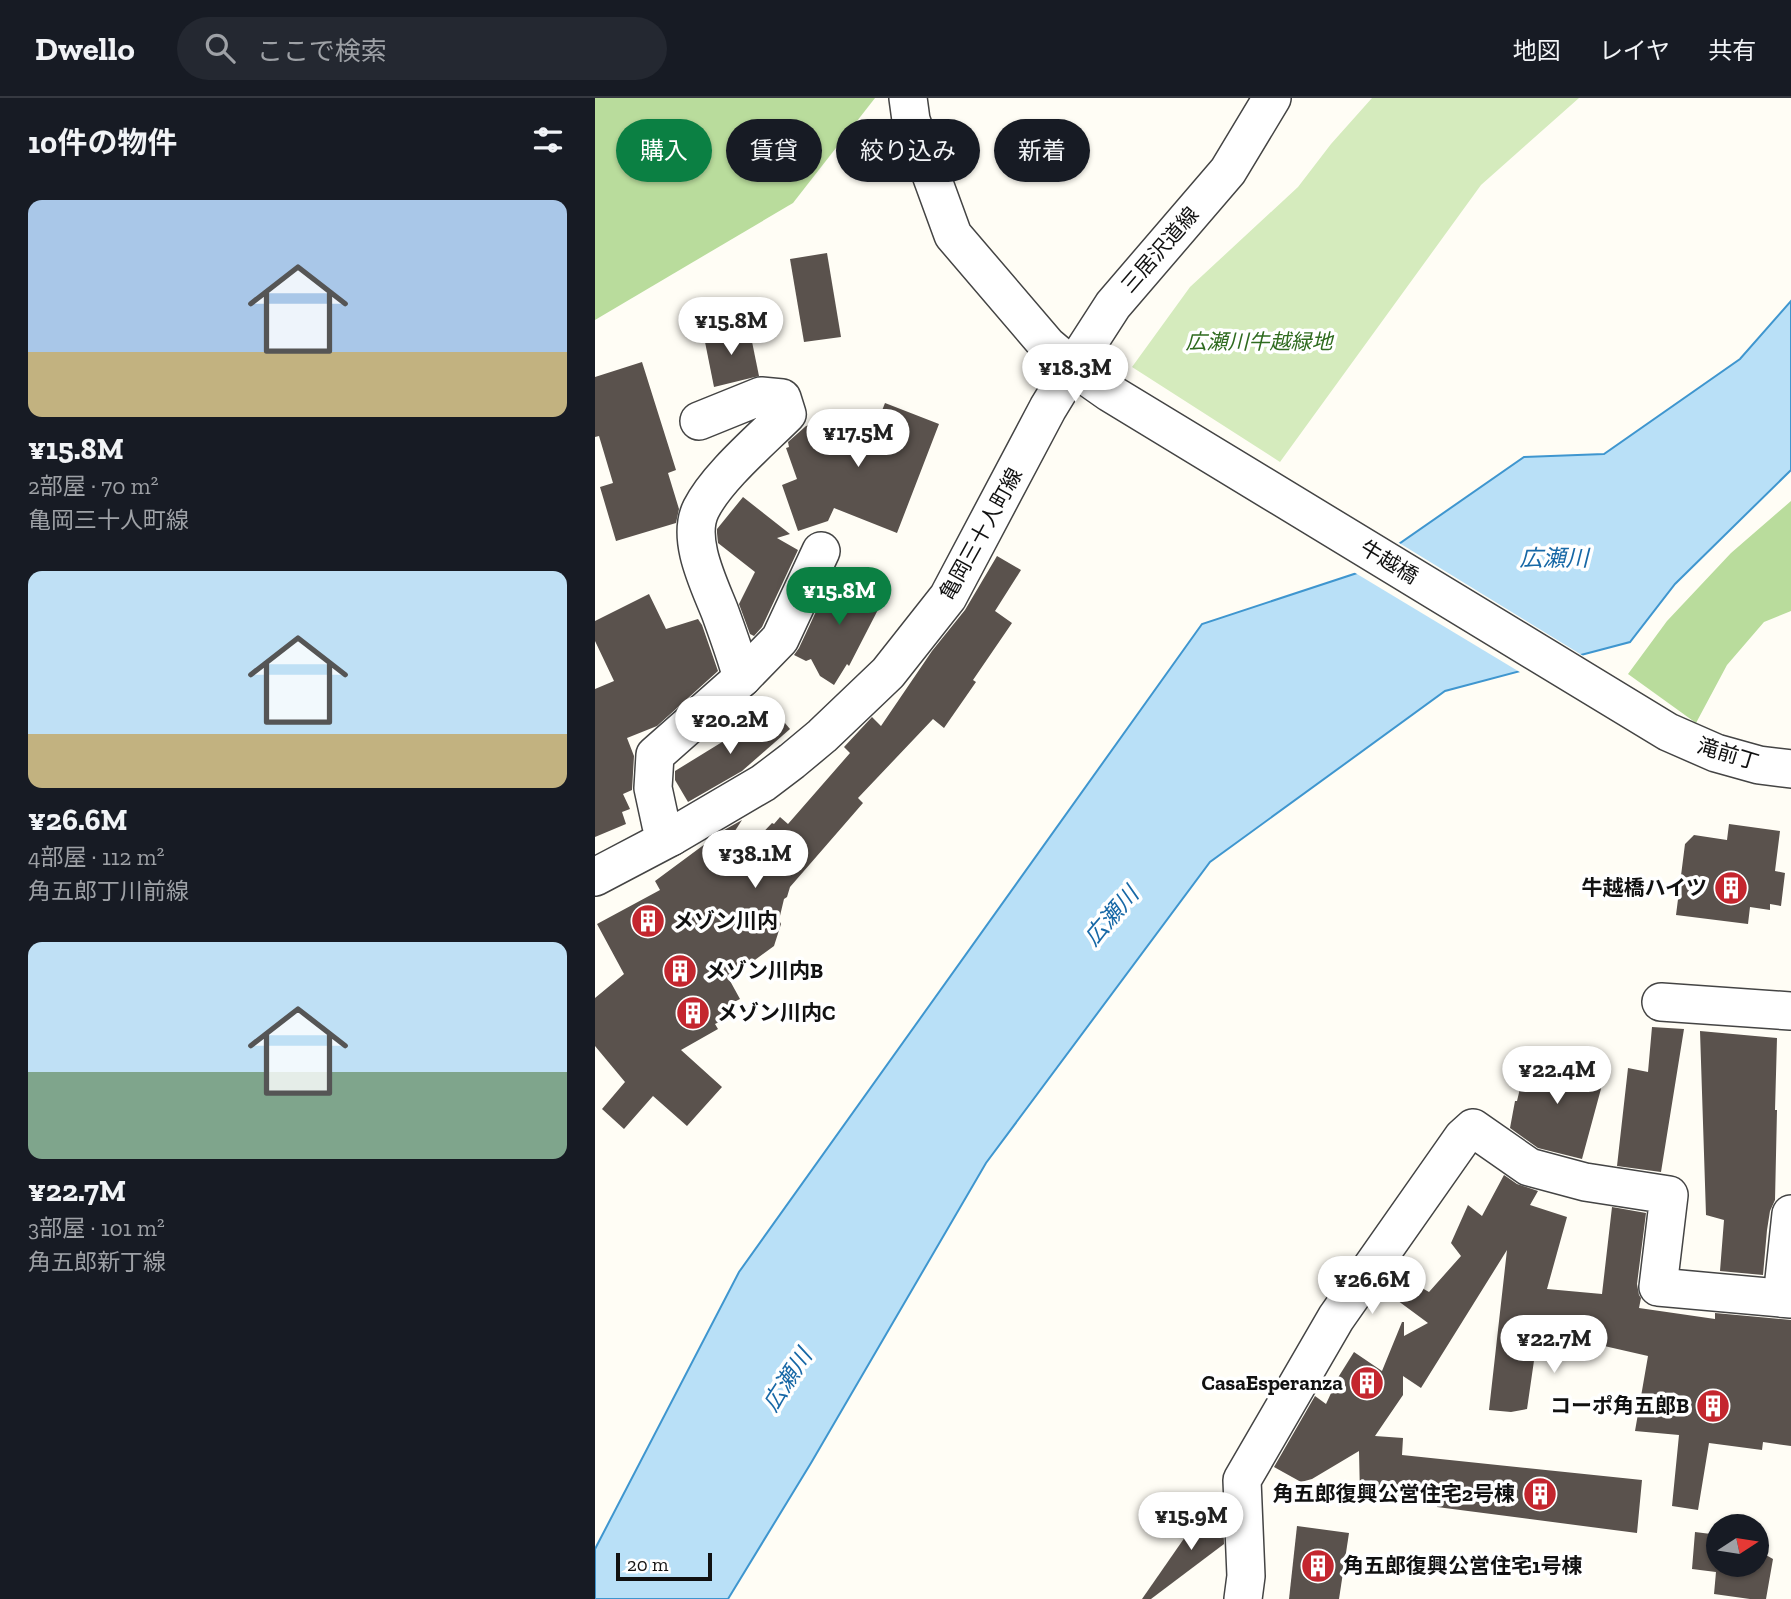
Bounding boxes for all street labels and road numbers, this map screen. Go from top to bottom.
street label: 三居沢道線 [1116,202,1203,297]
street label: 亀岡三十人町線 [934,463,1027,604]
street label: 牛越橋 [1356,535,1423,589]
street label: 滝前丁 [1694,732,1762,775]

